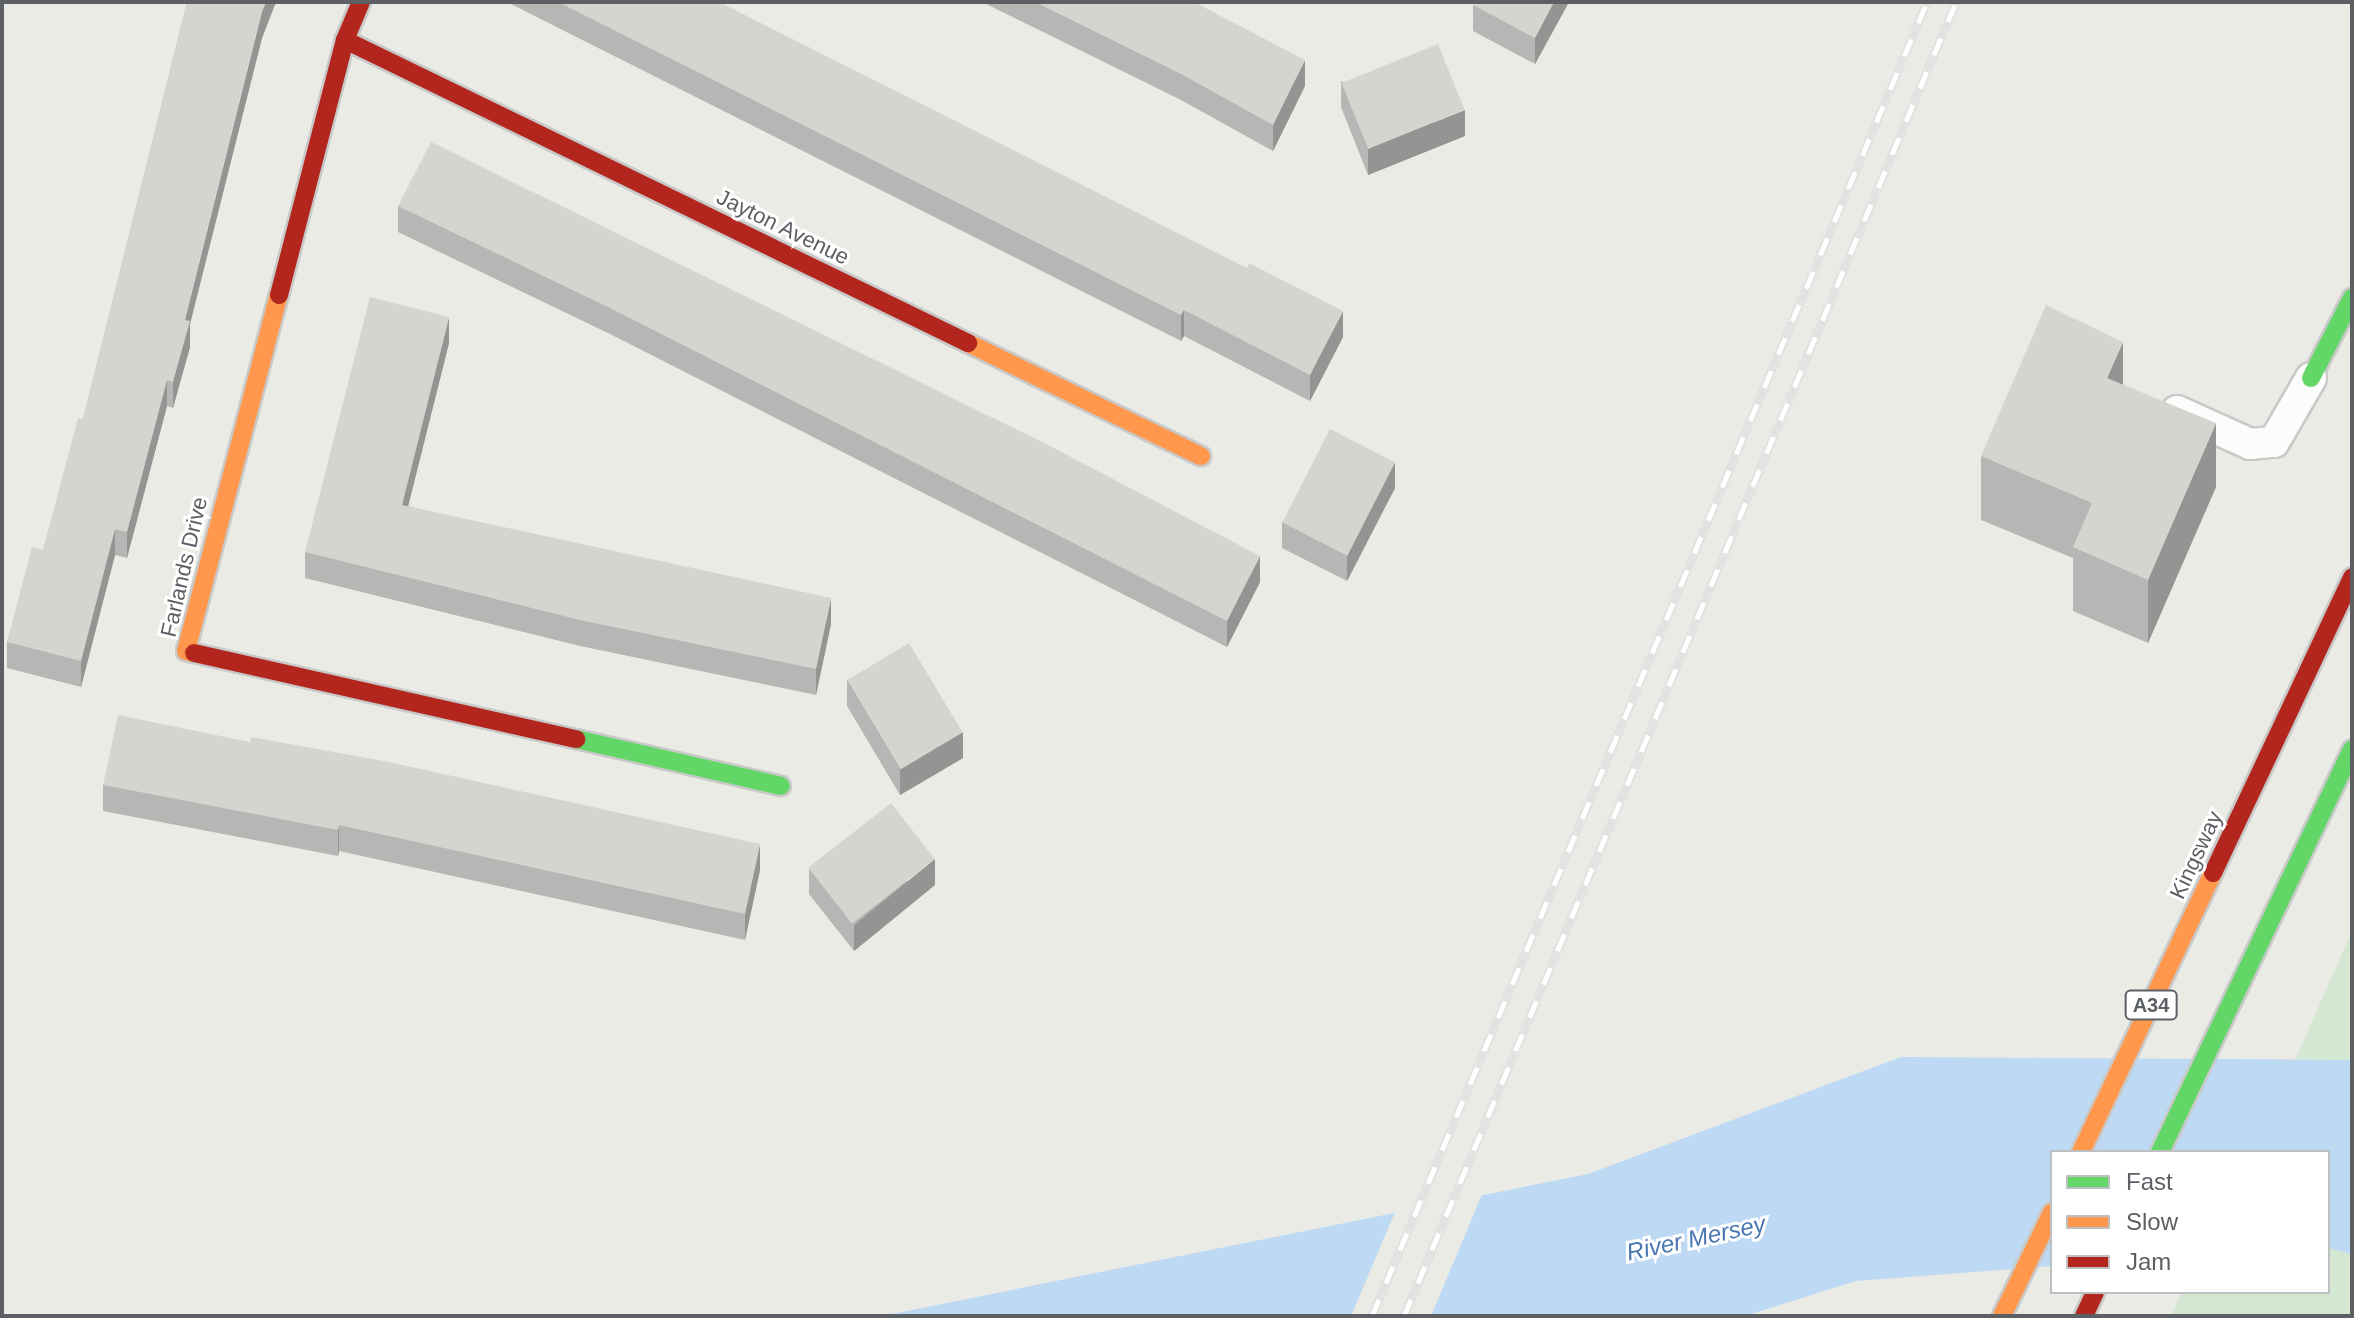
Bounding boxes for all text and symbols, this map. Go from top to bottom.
street label: Jayton Avenue [712,183,854,271]
street label: Farlands Drive [155,494,213,640]
street label: Kingsway [2164,807,2228,903]
road number: A34 [2123,989,2179,1021]
legend [2050,1150,2330,1294]
text: Fast [2126,1168,2173,1195]
text: Slow [2126,1208,2178,1235]
water label: River Mersey [1624,1209,1768,1267]
text: Jam [2126,1248,2171,1275]

